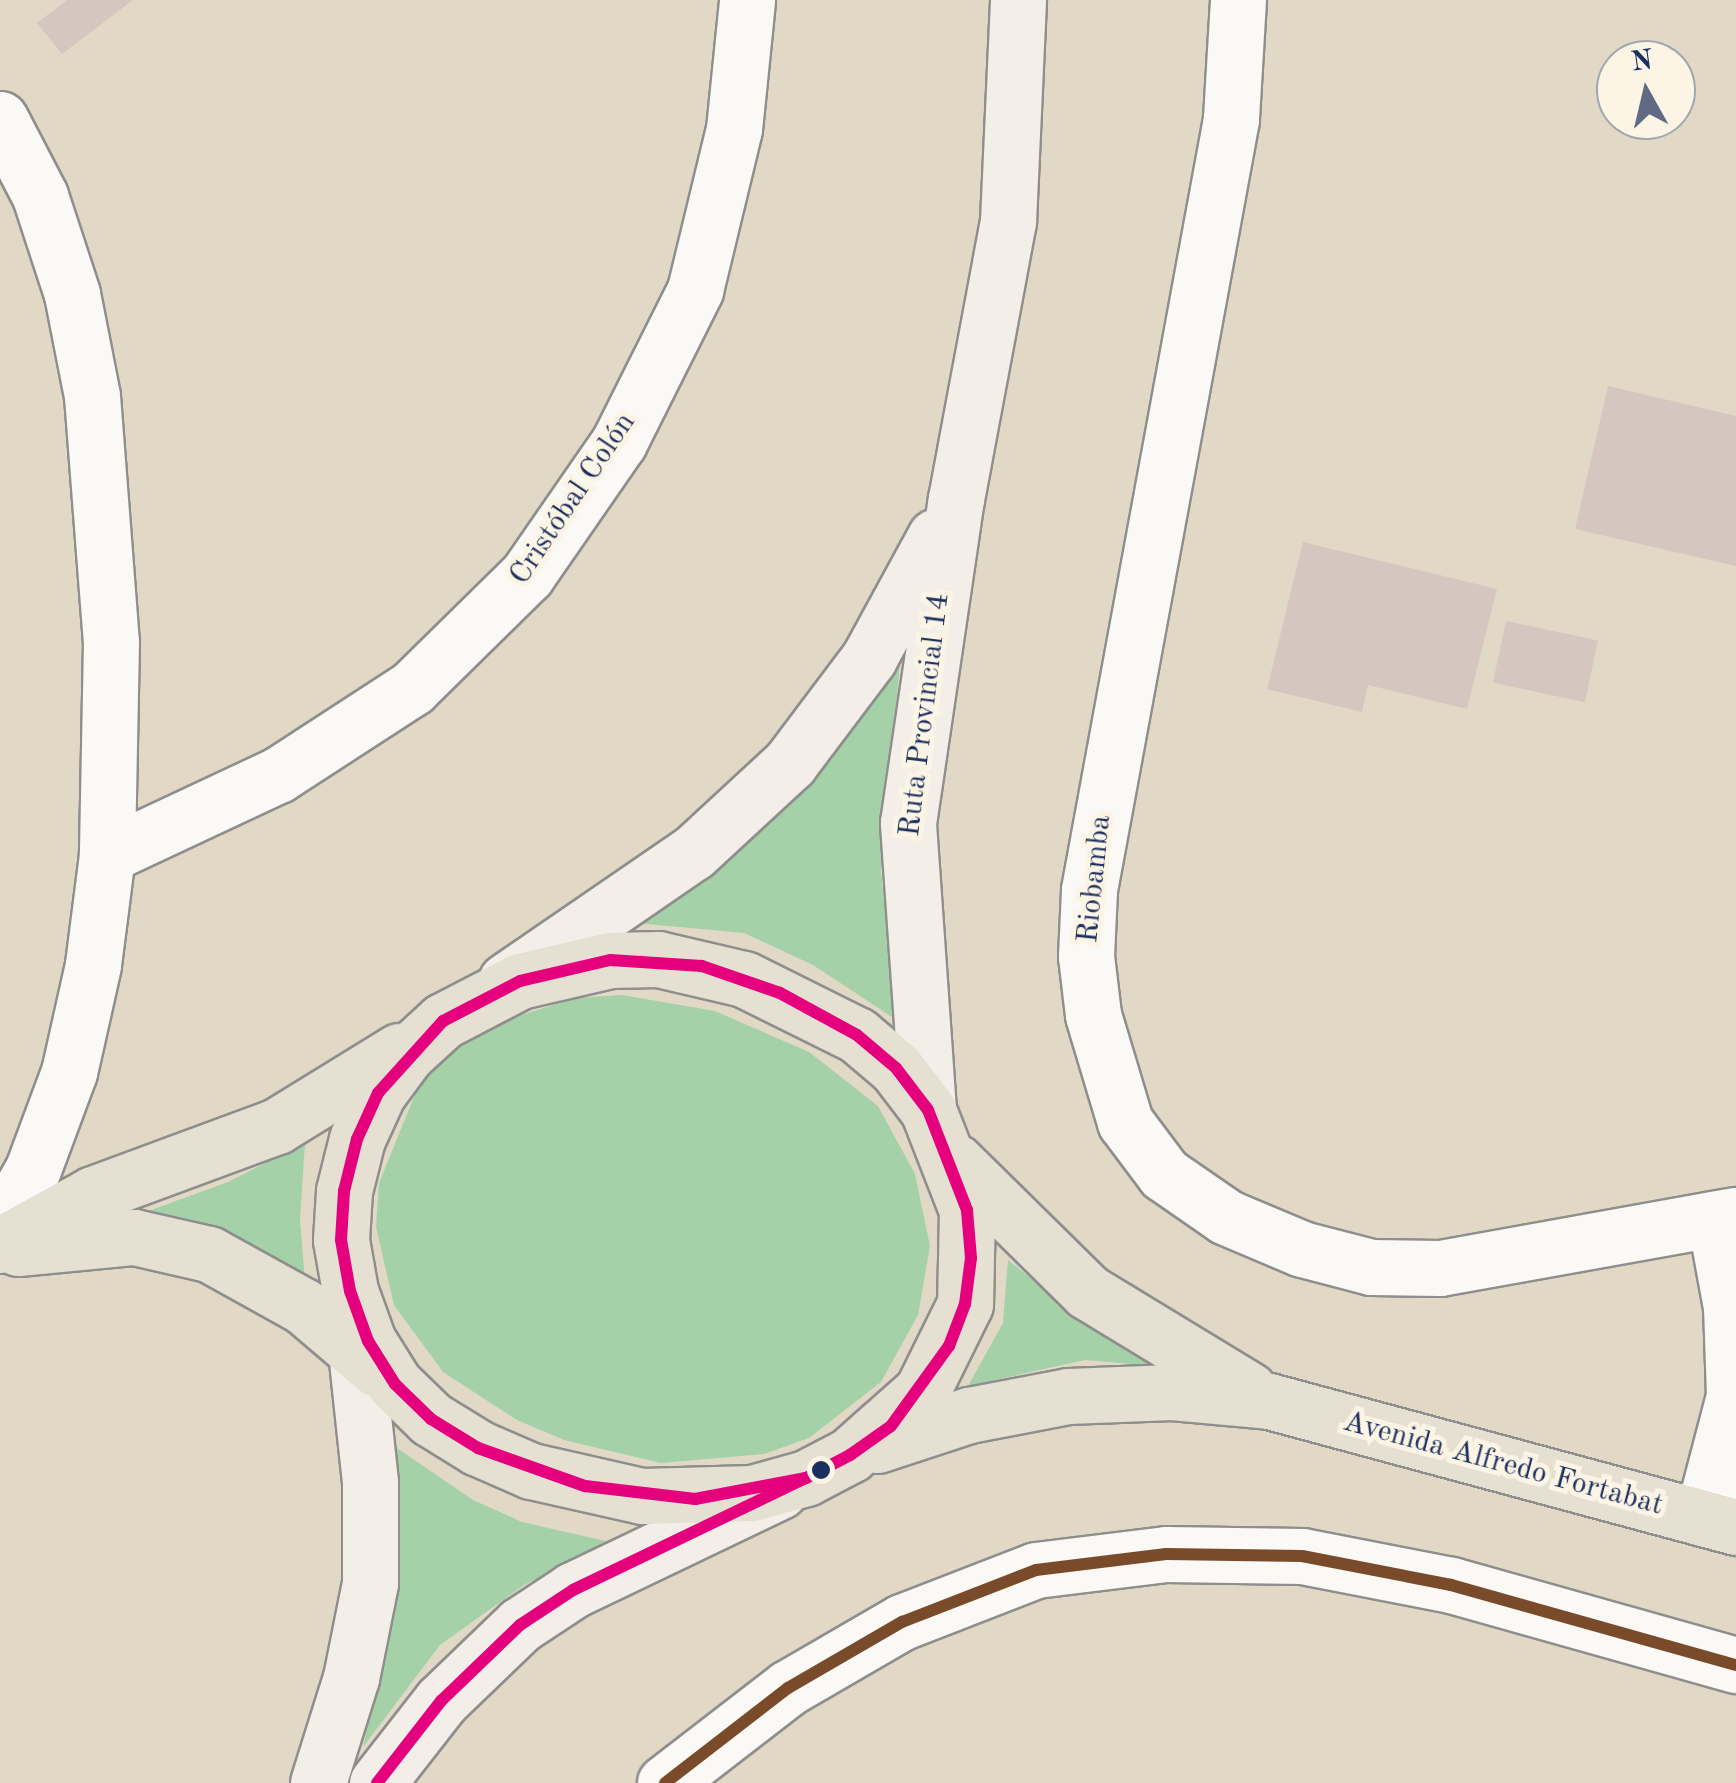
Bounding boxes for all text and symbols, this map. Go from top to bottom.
north arrow [1596,40,1696,140]
text: N [1630,47,1655,78]
street label: Cristóbal Colón [502,406,644,592]
street label: Ruta Provincial 14 [892,591,958,839]
street label: Riobamba [1070,813,1120,945]
street label: Avenida Alfredo Fortabat [1339,1404,1667,1524]
unlabelled marker [811,1460,831,1480]

